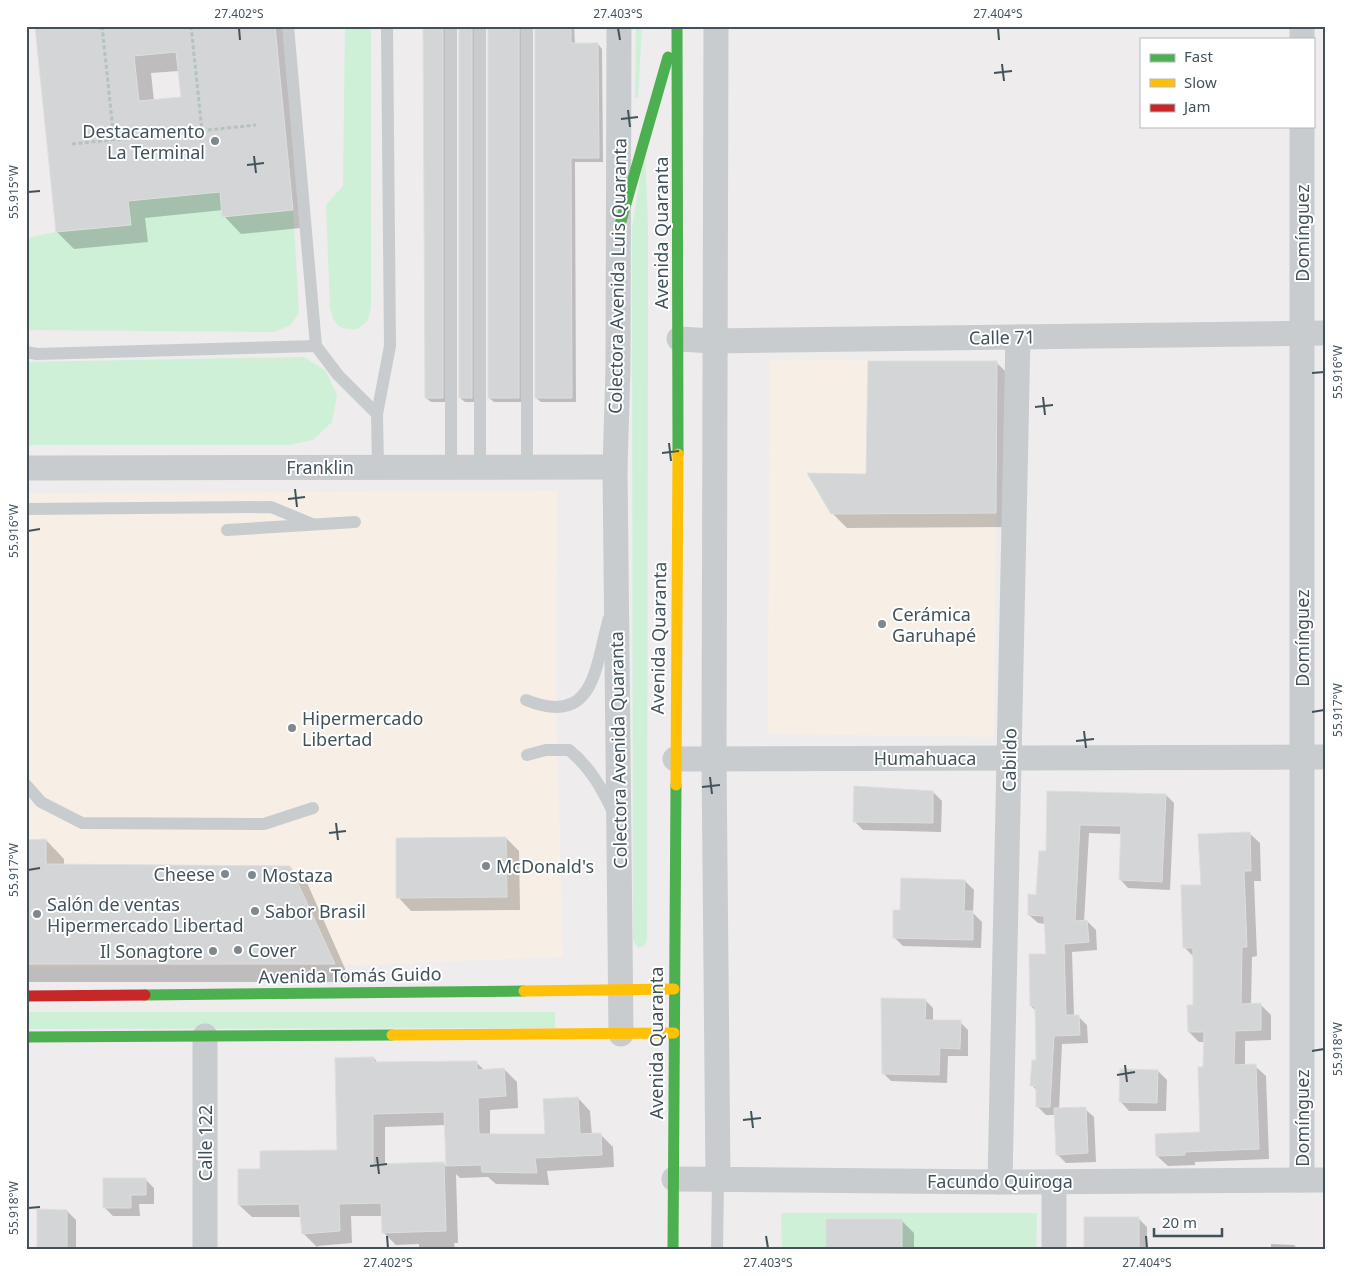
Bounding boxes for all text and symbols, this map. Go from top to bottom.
text: 27.402°S [214,5,264,22]
text: 27.403°S [593,5,643,22]
text: 27.404°S [973,5,1023,22]
legend [1140,38,1314,128]
text: Fast [1184,46,1213,66]
text: Slow [1184,72,1217,92]
text: Jam [1182,96,1211,116]
place label: Destacamento La Terminal [82,119,205,164]
marker: Destacamento La Terminal [209,135,221,147]
street label: Colectora Avenida Luis Quaranta [603,138,631,414]
street label: Avenida Quaranta [649,157,673,309]
text: 55.915°W [5,165,22,219]
street label: Domínguez [1290,184,1314,282]
street label: Calle 71 [969,324,1035,350]
text: 55.916°W [1329,345,1346,399]
street label: Franklin [286,455,354,479]
text: 55.916°W [5,504,22,558]
street label: Avenida Quaranta [645,562,671,714]
street label: Domínguez [1290,589,1314,687]
place label: Cerámica Garuhapé [892,602,976,647]
marker: Cerámica Garuhapé [876,618,888,630]
street label: Colectora Avenida Quaranta [604,631,632,869]
text: 55.917°W [1329,683,1346,737]
place label: Hipermercado Libertad [302,706,423,751]
marker: Hipermercado Libertad [286,722,298,734]
street label: Cabildo [996,728,1022,792]
street label: Humahuaca [874,746,976,770]
text: 55.917°W [5,843,22,897]
place label: McDonald's [496,854,594,878]
marker: McDonald's [480,860,492,872]
place label: Cheese [153,862,215,886]
place label: Mostaza [262,863,333,887]
marker: Cheese [219,868,231,880]
marker: Mostaza [246,869,258,881]
place label: Salón de ventas Hipermercado Libertad [47,892,243,937]
place label: Sabor Brasil [265,899,366,923]
marker: Sabor Brasil [249,905,261,917]
marker: Salón de ventas Hipermercado Libertad [31,908,43,920]
place label: Cover [248,938,297,962]
place label: Il Sonagtore [100,939,203,963]
marker: Cover [232,944,244,956]
marker: Il Sonagtore [207,945,219,957]
street label: Avenida Tomás Guido [258,961,442,989]
street label: Avenida Quaranta [644,967,668,1119]
text: 55.918°W [1329,1022,1346,1076]
street label: Domínguez [1290,1069,1314,1167]
street label: Calle 122 [193,1105,217,1181]
street label: Facundo Quiroga [927,1169,1073,1193]
text: 55.918°W [5,1181,22,1235]
scale bar [1154,1206,1222,1238]
text: 20 m [1162,1212,1197,1232]
text: 27.402°S [363,1254,413,1271]
text: 27.403°S [743,1254,793,1271]
text: 27.404°S [1122,1254,1172,1271]

